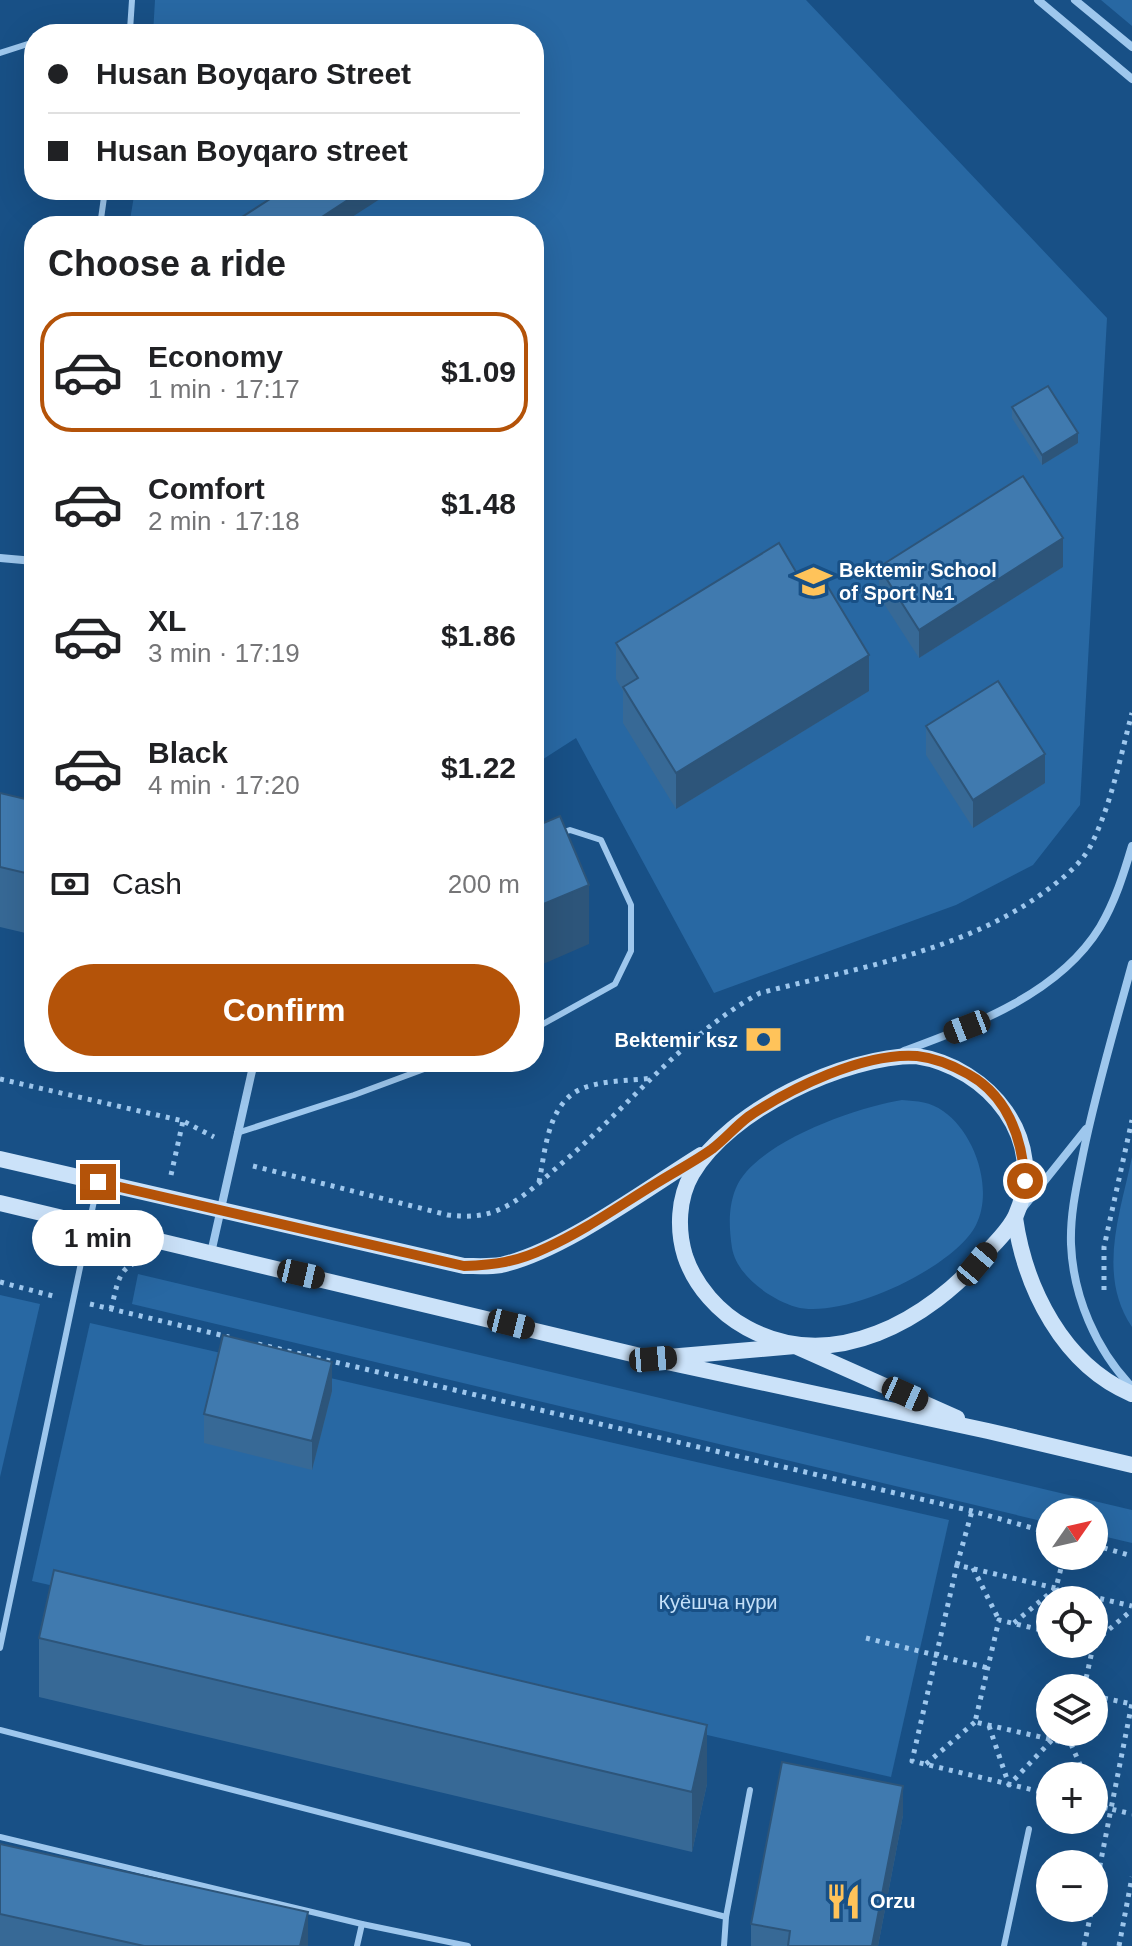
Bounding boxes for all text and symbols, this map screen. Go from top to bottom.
text: Husan Boyqaro Street [96,57,411,90]
text: Husan Boyqaro street [96,134,408,167]
text: Choose a ride [48,243,286,284]
icon: car [52,336,124,408]
text: Economy [148,340,283,373]
text: $1.09 [441,355,516,388]
text: 1 min · 17:17 [148,374,300,404]
icon: car [52,468,124,540]
text: Comfort [148,472,265,505]
text: $1.48 [441,487,516,520]
text: 2 min · 17:18 [148,506,300,536]
place label: Bektemir School of Sport №1 [839,559,997,604]
school or university icon: Bektemir School of Sport №1 [794,562,832,600]
icon: car [52,600,124,672]
text: XL [148,604,186,637]
text: $1.86 [441,619,516,652]
text: 3 min · 17:19 [148,638,300,668]
icon: car [52,732,124,804]
text: Black [148,736,228,769]
text: $1.22 [441,751,516,784]
text: 4 min · 17:20 [148,770,300,800]
icon: cash [48,862,92,906]
text: Cash [112,867,182,900]
text: 200 m [448,869,520,899]
button: Confirm [48,964,520,1056]
car [940,1007,994,1047]
bank icon: Bektemir ksz [745,1021,783,1059]
place label: Bektemir ksz [615,1029,738,1051]
route start [1007,1163,1043,1199]
route end [80,1164,116,1200]
callout: 1 min [32,1210,164,1266]
text: 1 min [64,1223,132,1253]
car [952,1238,1002,1290]
car [275,1257,327,1291]
car [485,1307,537,1341]
car [628,1345,678,1373]
car [878,1373,932,1415]
north arrow [1036,1498,1108,1570]
map controls [1036,1498,1108,1922]
button: locate [1036,1586,1108,1658]
park label: Куёшча нури [658,1591,778,1613]
button: layers [1036,1674,1108,1746]
button: + [1036,1762,1108,1834]
button: − [1036,1850,1108,1922]
restaurant icon: Orzu [825,1882,863,1920]
place label: Orzu [870,1890,916,1912]

